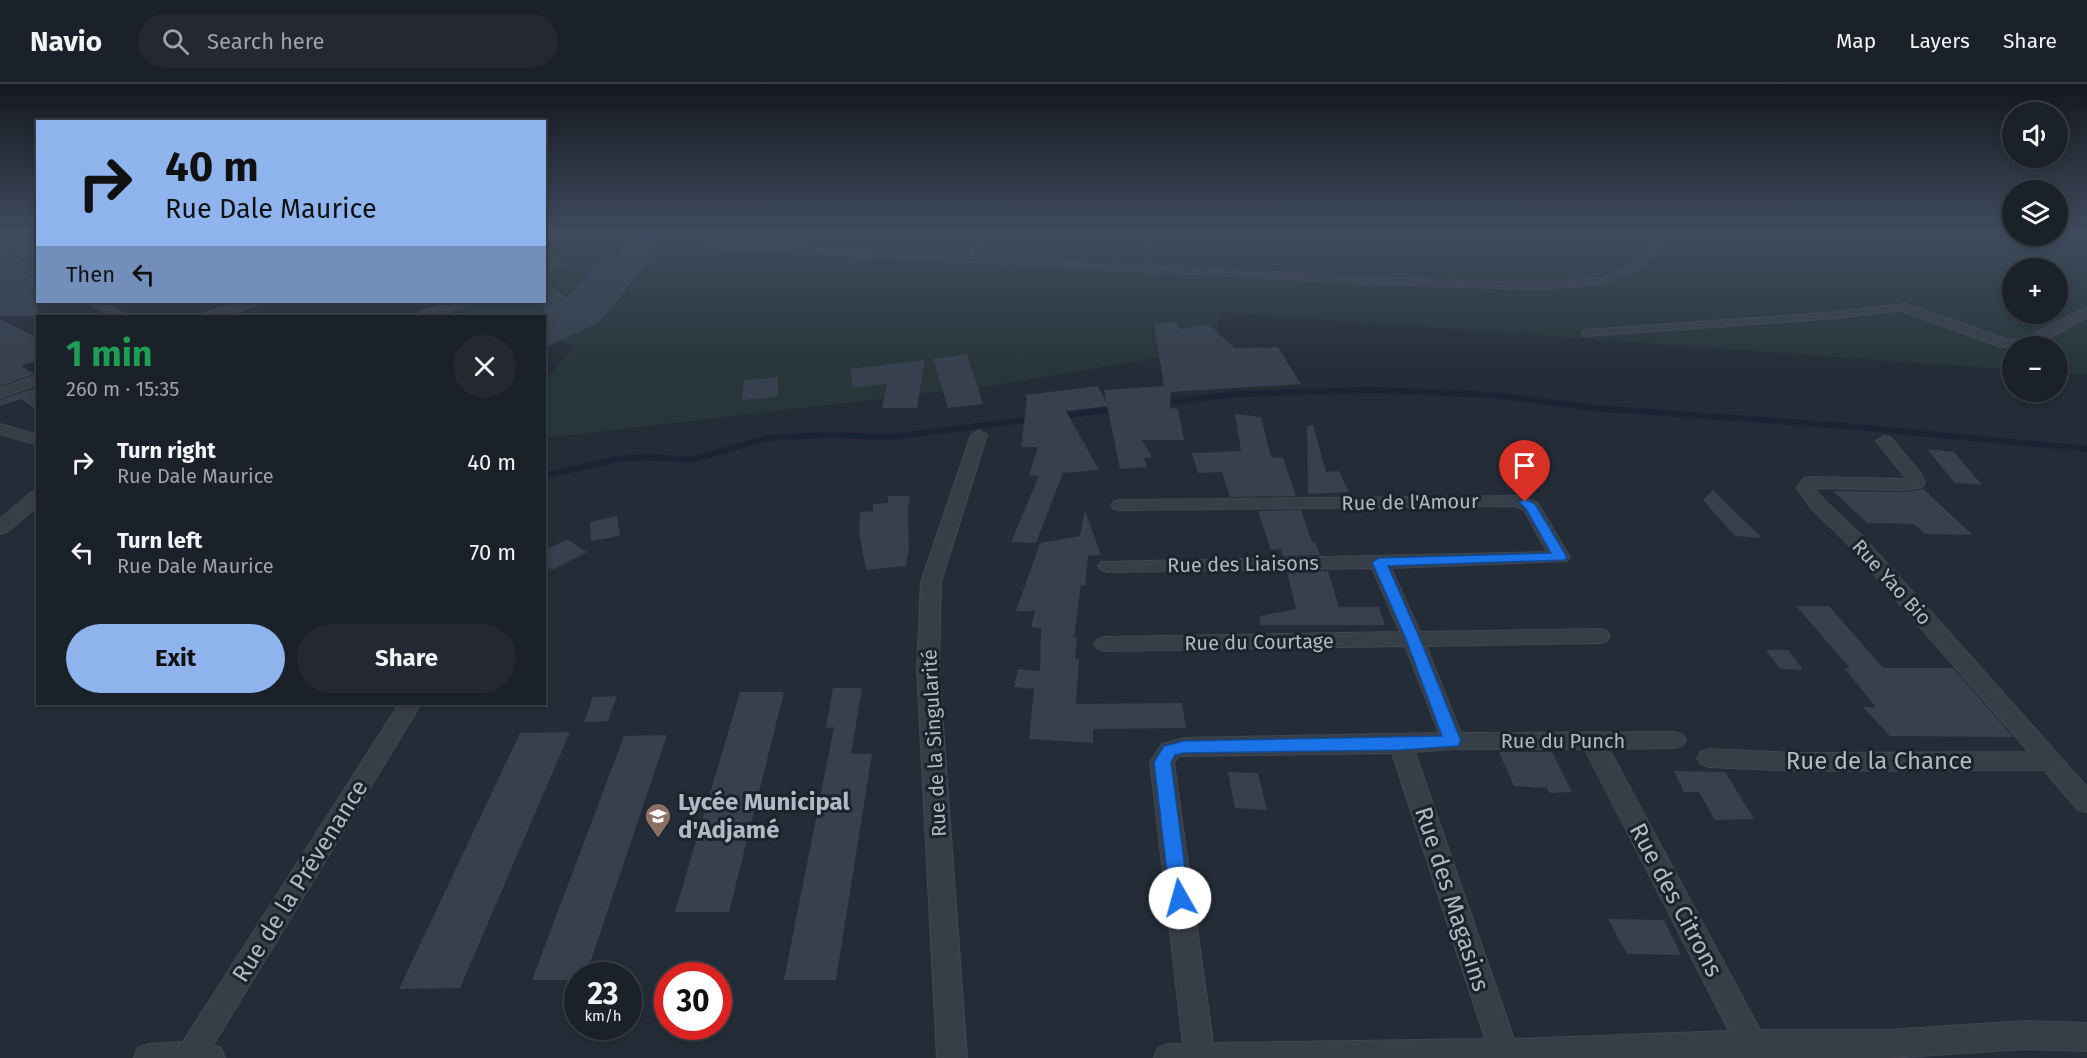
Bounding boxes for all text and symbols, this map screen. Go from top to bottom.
search box [138,14,558,68]
text: Navio [30,25,102,58]
icon: search [159,25,192,58]
text: Search here [207,28,325,55]
text: Map [1836,28,1876,54]
text: Layers [1909,28,1970,54]
text: Share [2003,28,2057,54]
map controls [2002,102,2068,402]
button: sound [2002,102,2068,168]
text: 40 m [165,142,259,192]
icon: right [66,144,144,222]
button: layers [2002,180,2068,246]
text: Rue Dale Maurice [165,193,377,225]
icon: left [127,258,160,291]
button: + [2002,258,2068,324]
text: Then [66,261,115,288]
text: 1 min [66,332,153,376]
button: close [453,335,516,398]
button: − [2002,336,2068,402]
text: 260 m · 15:35 [66,377,179,401]
text: Turn right [117,437,216,464]
pin [1499,440,1550,502]
icon: right [66,446,99,479]
text: 40 m [467,449,516,476]
icon: arrive [1508,449,1541,482]
text: Rue Dale Maurice [117,464,274,488]
street label: Rue de l'Amour [1341,489,1479,515]
text: Turn left [117,527,202,554]
street label: Rue Yao Bio [1847,534,1937,630]
icon: left [66,536,99,569]
text: 70 m [470,539,516,566]
street label: Rue des Liaisons [1167,551,1319,577]
text: Rue Dale Maurice [117,554,274,578]
button: Exit [66,624,285,693]
button: Share [297,624,516,693]
street label: Rue du Courtage [1184,629,1334,655]
street label: Rue de la Singularité [917,649,951,837]
street label: Rue du Punch [1501,729,1625,753]
street label: Rue de la Chance [1786,747,1972,775]
street label: Rue de la Prévenance [226,775,374,987]
place label: Lycée Municipal d'Adjamé [678,788,850,844]
school or university icon: Lycée Municipal d'Adjamé [643,801,673,839]
street label: Rue des Magasins [1409,803,1495,995]
street label: Rue des Citrons [1624,819,1728,981]
position arrow [1148,866,1212,930]
speed limit sign: 30 [654,962,732,1040]
text: 23 [588,976,618,1012]
text: km/h [584,1007,622,1025]

